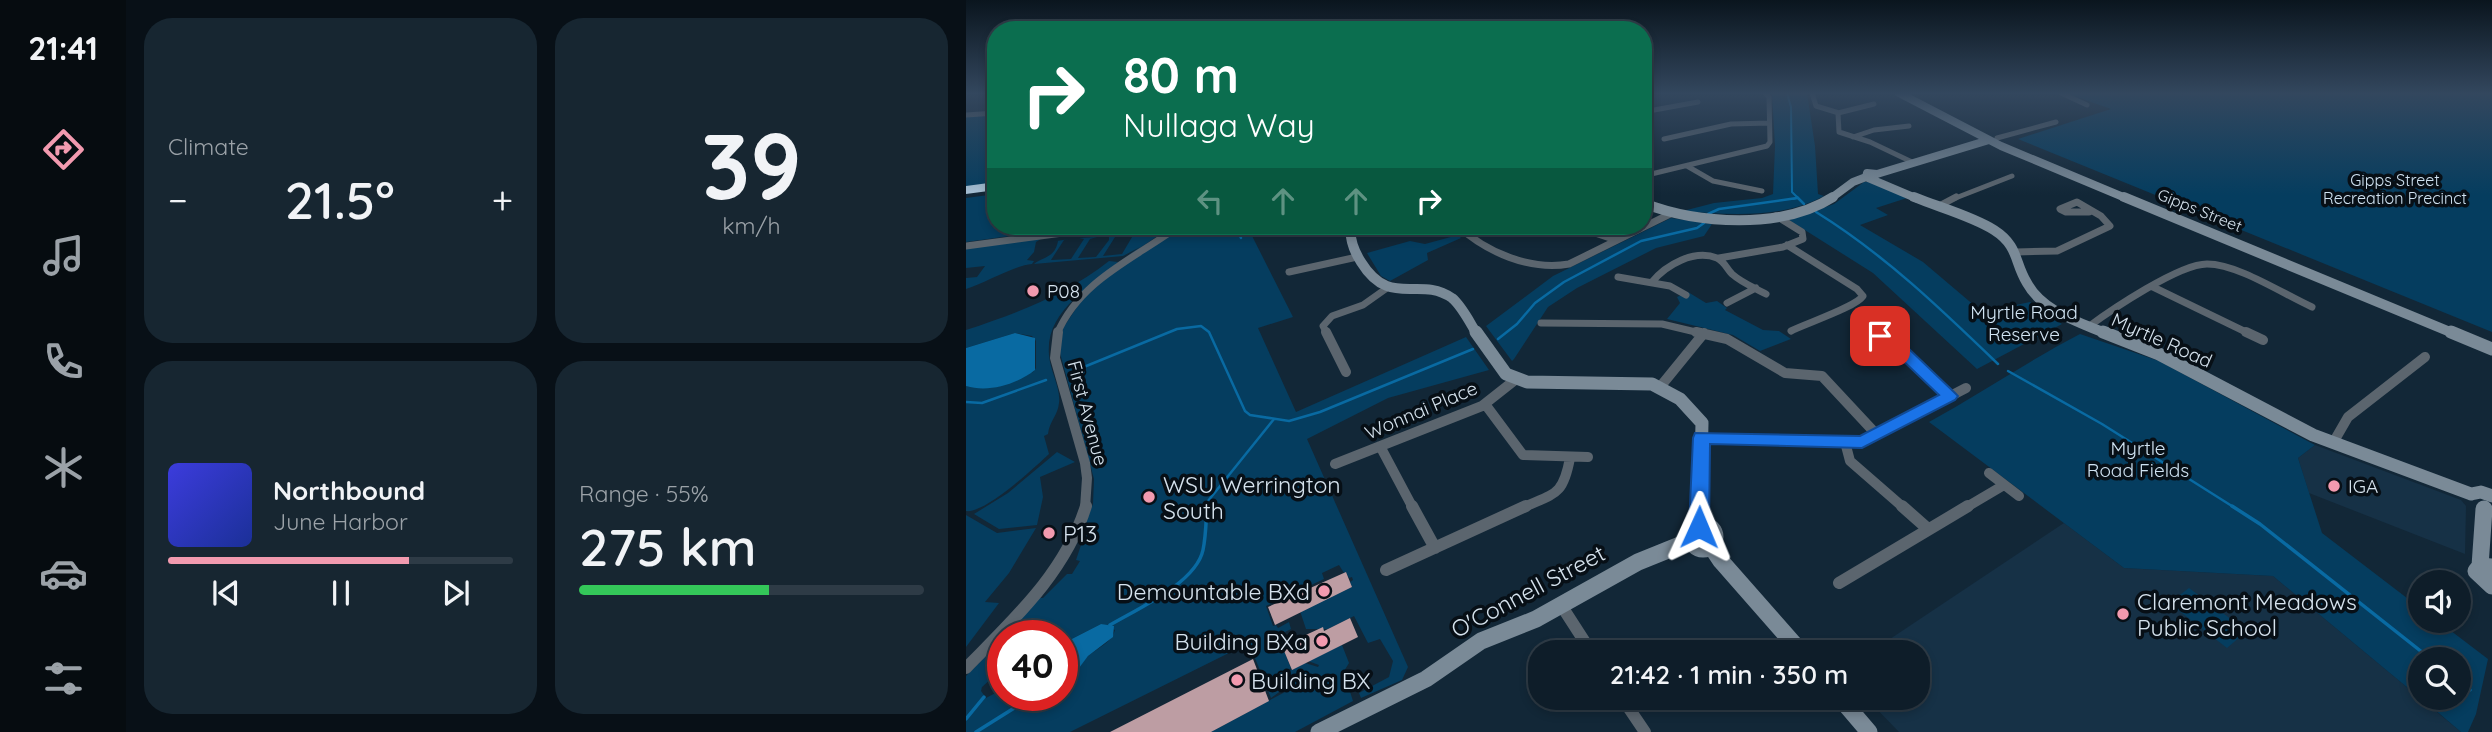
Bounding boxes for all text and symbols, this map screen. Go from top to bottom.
text: 21:41 [28,28,98,68]
text: 80 m [1123,44,1239,105]
icon: right [1008,49,1099,140]
text: Nullaga Way [1123,105,1315,145]
text: 39 [701,108,802,222]
icon: directions [39,125,88,174]
text: Climate [168,132,249,161]
text: 21.5° [285,167,395,232]
park label: Gipps Street Recreation Precinct [2323,170,2467,208]
text: − [168,176,188,224]
text: + [492,176,513,224]
icon: left [1191,182,1229,220]
icon: ahead [1264,182,1302,220]
icon: ahead [1337,182,1375,220]
icon: right [1410,182,1448,220]
street label: Gipps Street [2155,184,2245,236]
text: km/h [722,211,781,240]
icon: music [39,231,88,280]
place label: P08 [1047,279,1080,303]
marker: P08 [1025,283,1041,299]
park label: Myrtle Road Reserve [1970,300,2078,346]
pin [1850,306,1910,366]
street label: Myrtle Road [2108,307,2216,373]
icon: arrive [1861,317,1899,355]
icon: phone [39,337,88,386]
street label: First Avenue [1062,358,1114,468]
street label: Wonnai Place [1361,375,1481,445]
park label: Myrtle Road Fields [2087,436,2189,482]
icon: climate [39,443,88,492]
place label: WSU Werrington South [1163,470,1341,525]
text: Northbound [273,474,425,507]
place label: IGA [2348,474,2378,498]
marker: IGA [2326,478,2342,494]
text: Range · 55% [579,479,709,508]
marker: WSU Werrington South [1141,489,1157,505]
position arrow [1662,490,1736,564]
text: June Harbor [273,507,408,536]
text: 275 km [579,514,757,579]
place label: P13 [1063,519,1097,548]
marker: P13 [1041,525,1057,541]
street label: O'Connell Street [1446,538,1610,644]
icon: car [39,549,88,598]
map controls [2408,570,2471,710]
button: sound [2408,570,2471,633]
icon: previous [207,574,245,612]
icon: pause [322,574,360,612]
icon: next [437,574,475,612]
place label: Demountable BXd [1117,577,1310,606]
marker: Demountable BXd [1316,583,1332,599]
place label: Claremont Meadows Public School [2137,587,2357,642]
marker: Claremont Meadows Public School [2115,606,2131,622]
speed limit sign: 40 [987,620,1078,711]
place label: Building BXa [1175,627,1308,656]
marker: Building BXa [1314,633,1330,649]
button: search [2408,647,2471,710]
icon: filters [39,654,88,703]
text: 21:42 · 1 min · 350 m [1610,658,1848,691]
place label: Building BX [1251,666,1371,695]
marker: Building BX [1229,672,1245,688]

